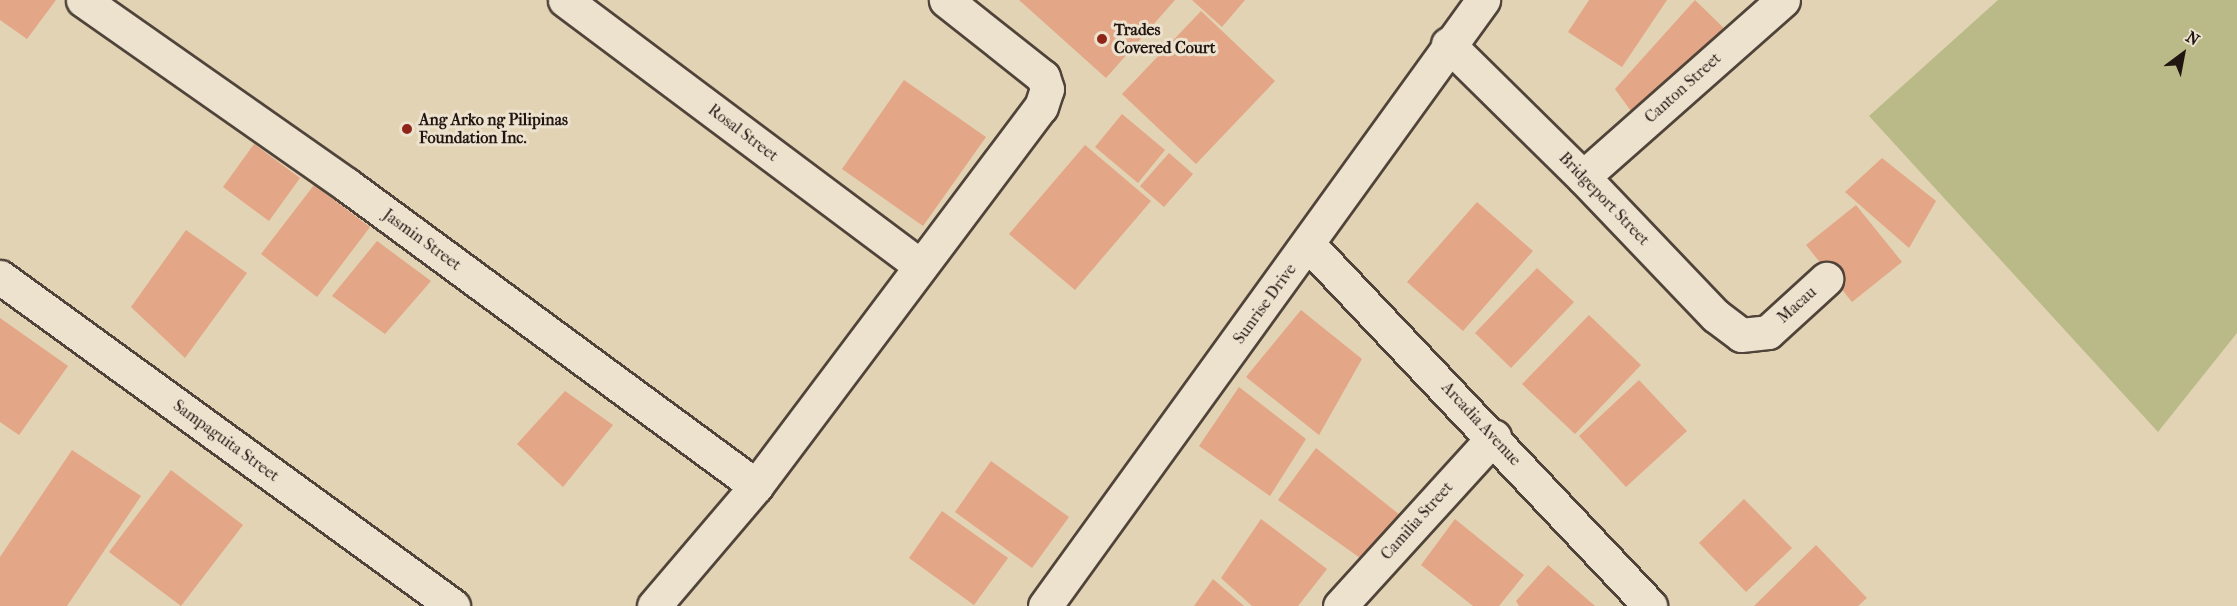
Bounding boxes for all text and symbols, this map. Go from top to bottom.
place label: Trades Covered Court [1114,20,1215,58]
north arrow [2153,24,2213,84]
text: N [2183,27,2203,50]
marker: Trades Covered Court [1095,32,1109,46]
street label: Canton Street [1641,49,1725,127]
street label: Rosal Street [704,100,782,166]
place label: Ang Arko ng Pilipinas Foundation Inc. [419,110,568,148]
marker: Ang Arko ng Pilipinas Foundation Inc. [400,122,414,136]
street label: Bridgeport Street [1555,148,1653,250]
street label: Jasmin Street [379,205,465,275]
street label: Sunrise Drive [1229,260,1301,348]
street label: Macau [1774,283,1820,327]
street label: Arcadia Avenue [1437,378,1525,470]
street label: Sampaguita Street [169,396,283,486]
street label: Camilia Street [1377,478,1457,564]

